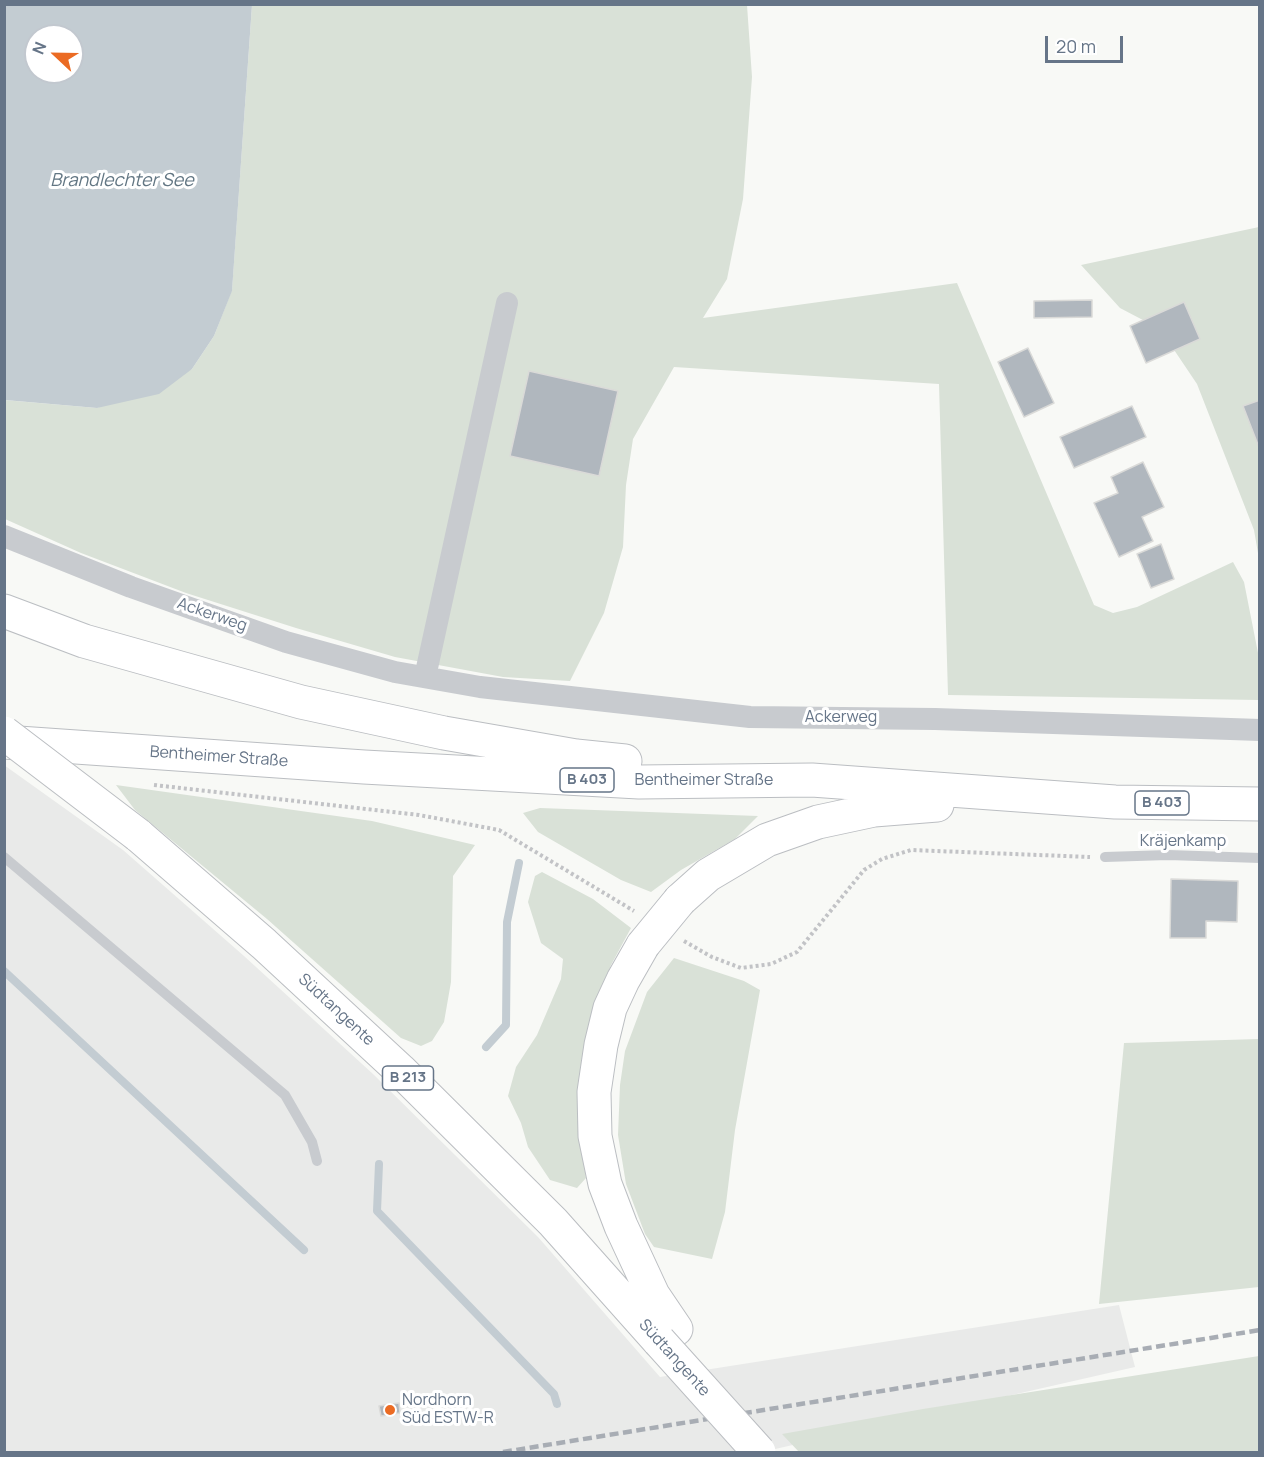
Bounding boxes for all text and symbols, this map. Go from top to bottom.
north arrow [24,24,84,84]
scale bar [1048,24,1126,62]
text: 20 m [1056,34,1096,58]
text: N [27,39,52,57]
water label: Brandlechter See [50,170,194,192]
street label: Ackerweg [175,594,249,636]
street label: Ackerweg [805,708,877,728]
street label: Bentheimer Straße [149,743,289,771]
road number: B 403 [560,768,614,792]
street label: Bentheimer Straße [635,771,773,791]
road number: B 403 [1135,791,1189,815]
street label: Kräjenkamp [1140,832,1226,852]
street label: Südtangente [294,970,378,1050]
road number: B 213 [382,1066,434,1090]
street label: Südtangente [634,1315,714,1401]
place label: Nordhorn Süd ESTW-R [402,1391,494,1429]
marker: Nordhorn Süd ESTW-R [383,1403,397,1417]

